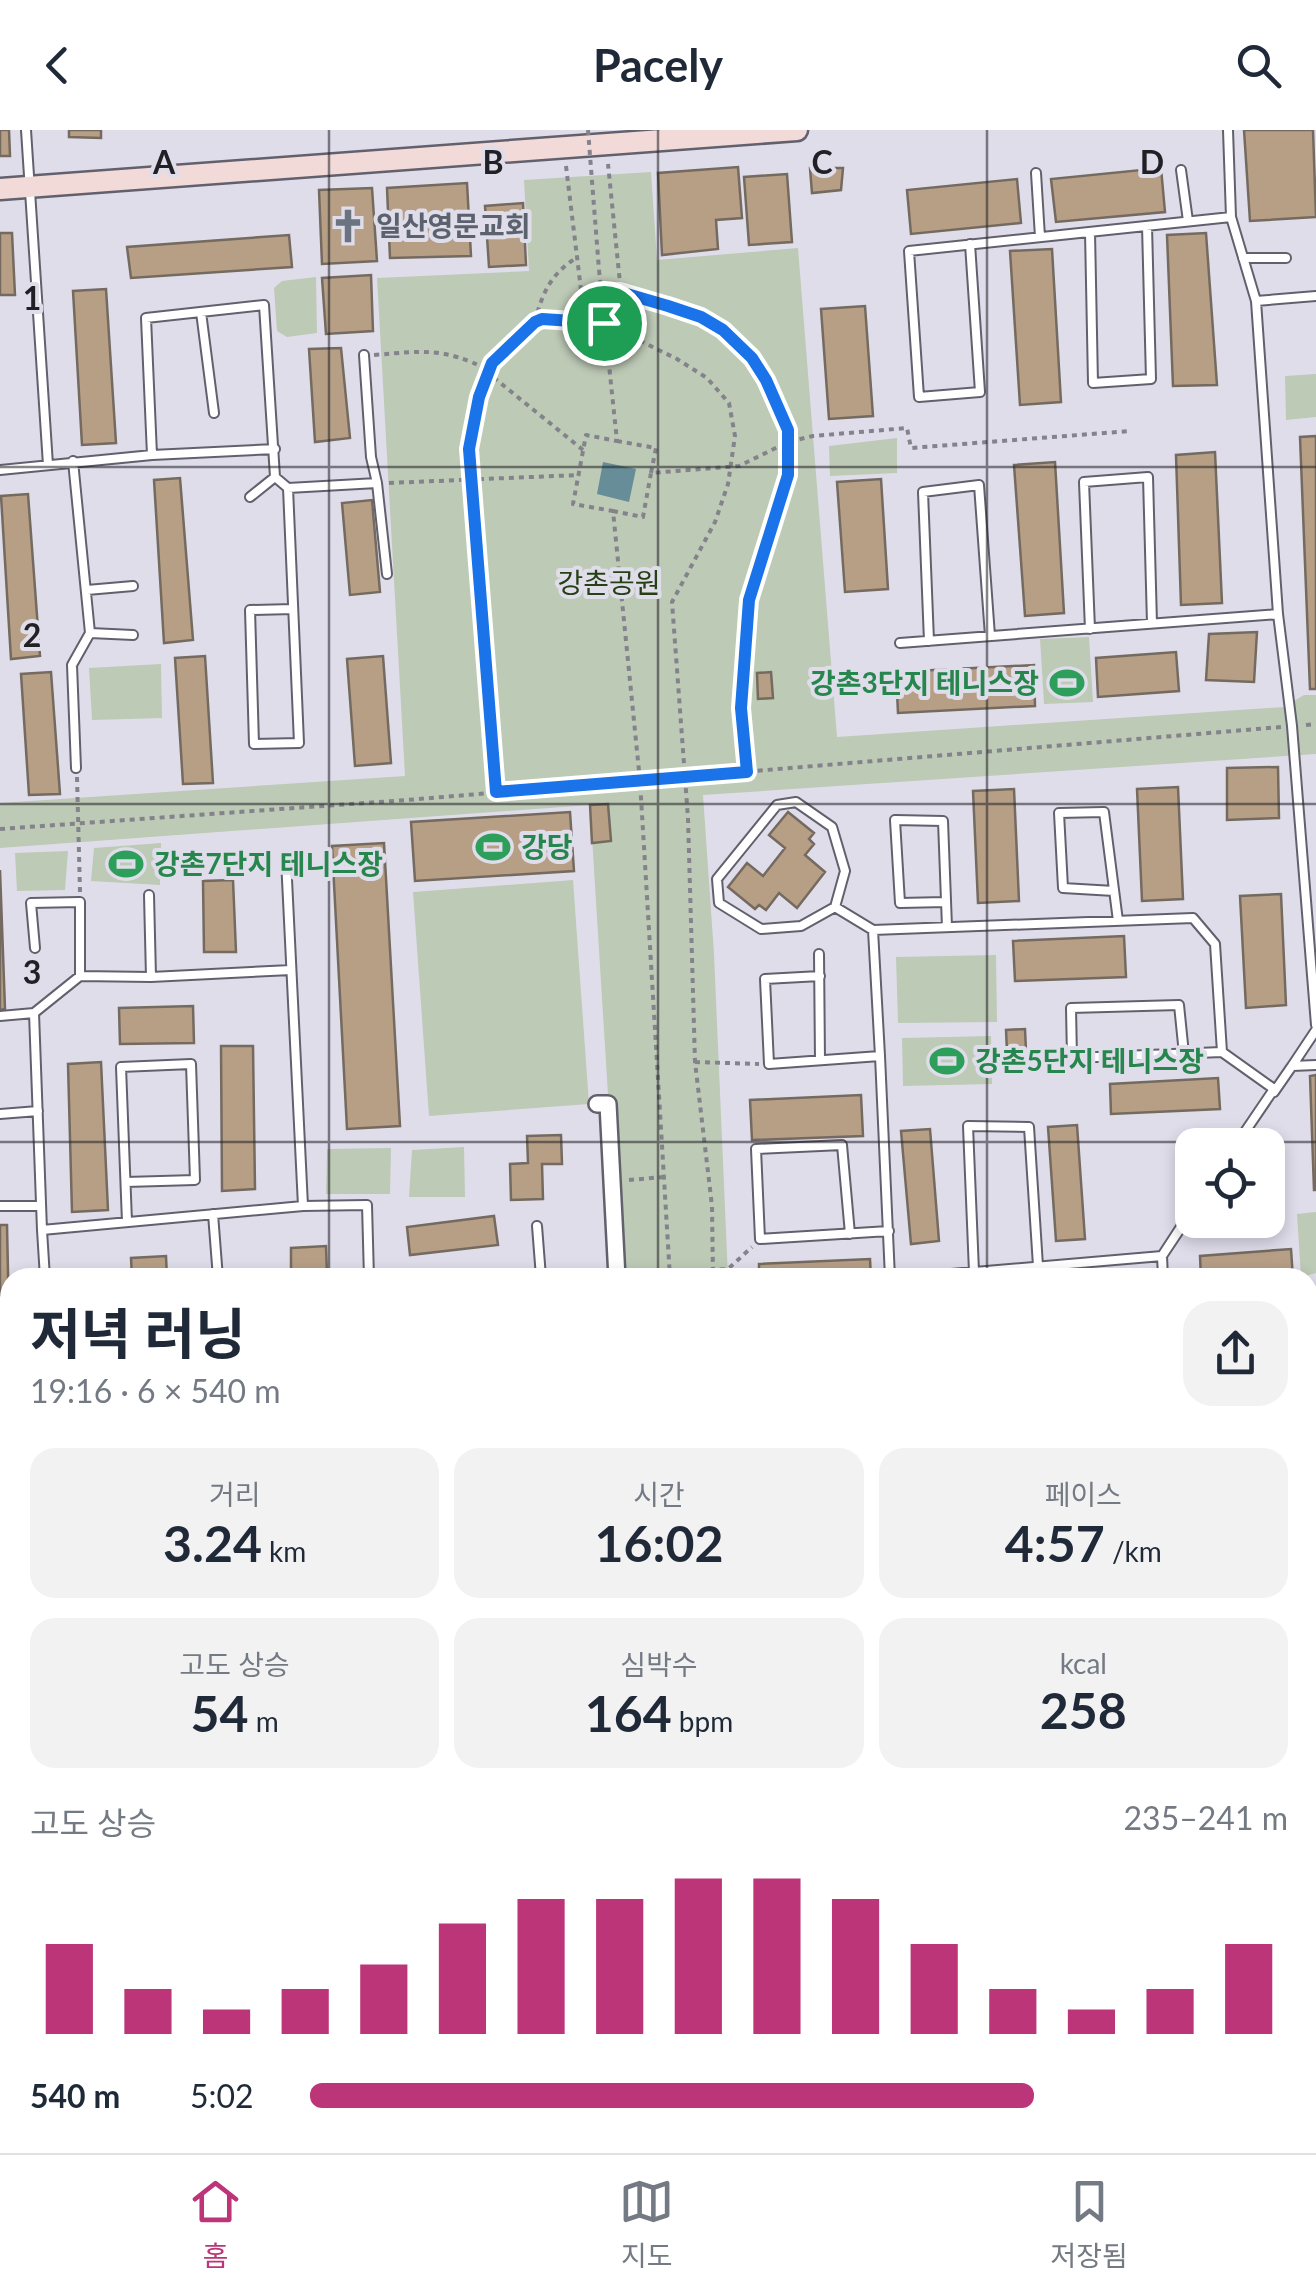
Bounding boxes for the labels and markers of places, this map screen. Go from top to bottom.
church icon: 일산영문교회 [329,207,367,245]
place label: 일산영문교회 [376,208,531,242]
pin [562,281,647,366]
sports icon: 강촌3단지 테니스장 [1048,664,1086,702]
place label: 강촌3단지 테니스장 [810,665,1039,699]
sports icon: 강당 [474,828,512,866]
place label: 강당 [521,829,573,863]
sports icon: 강촌7단지 테니스장 [107,845,145,883]
place label: 강촌7단지 테니스장 [154,846,383,880]
sports icon: 강촌5단지 테니스장 [928,1042,966,1080]
place label: 강촌5단지 테니스장 [975,1043,1204,1077]

